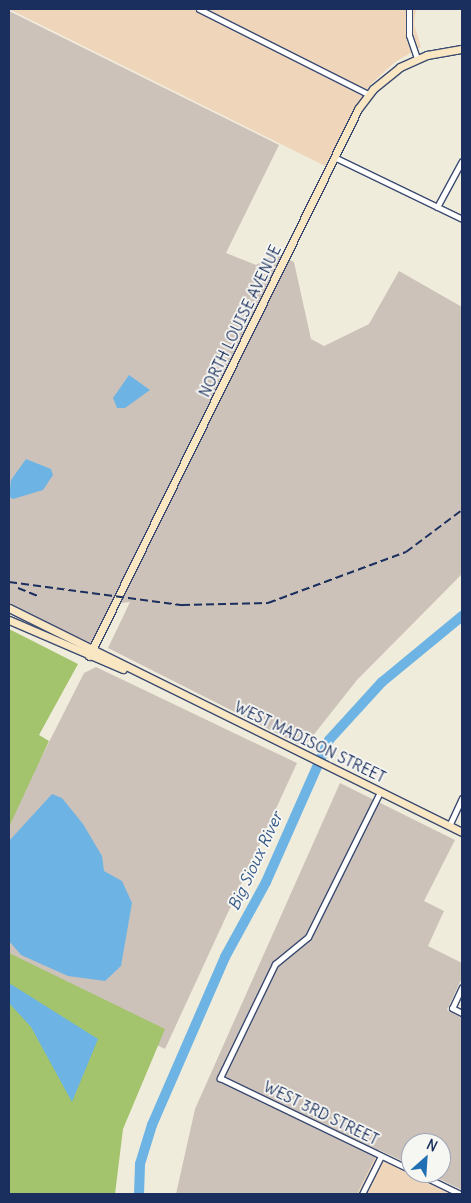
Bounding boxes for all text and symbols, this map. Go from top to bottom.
street label: NORTH LOUISE AVENUE [195,242,285,400]
street label: WEST MADISON STREET [232,698,388,786]
water label: Big Sioux River [224,809,286,913]
street label: WEST 3RD STREET [261,1077,381,1149]
north arrow [401,1133,451,1183]
text: N [424,1135,440,1156]

